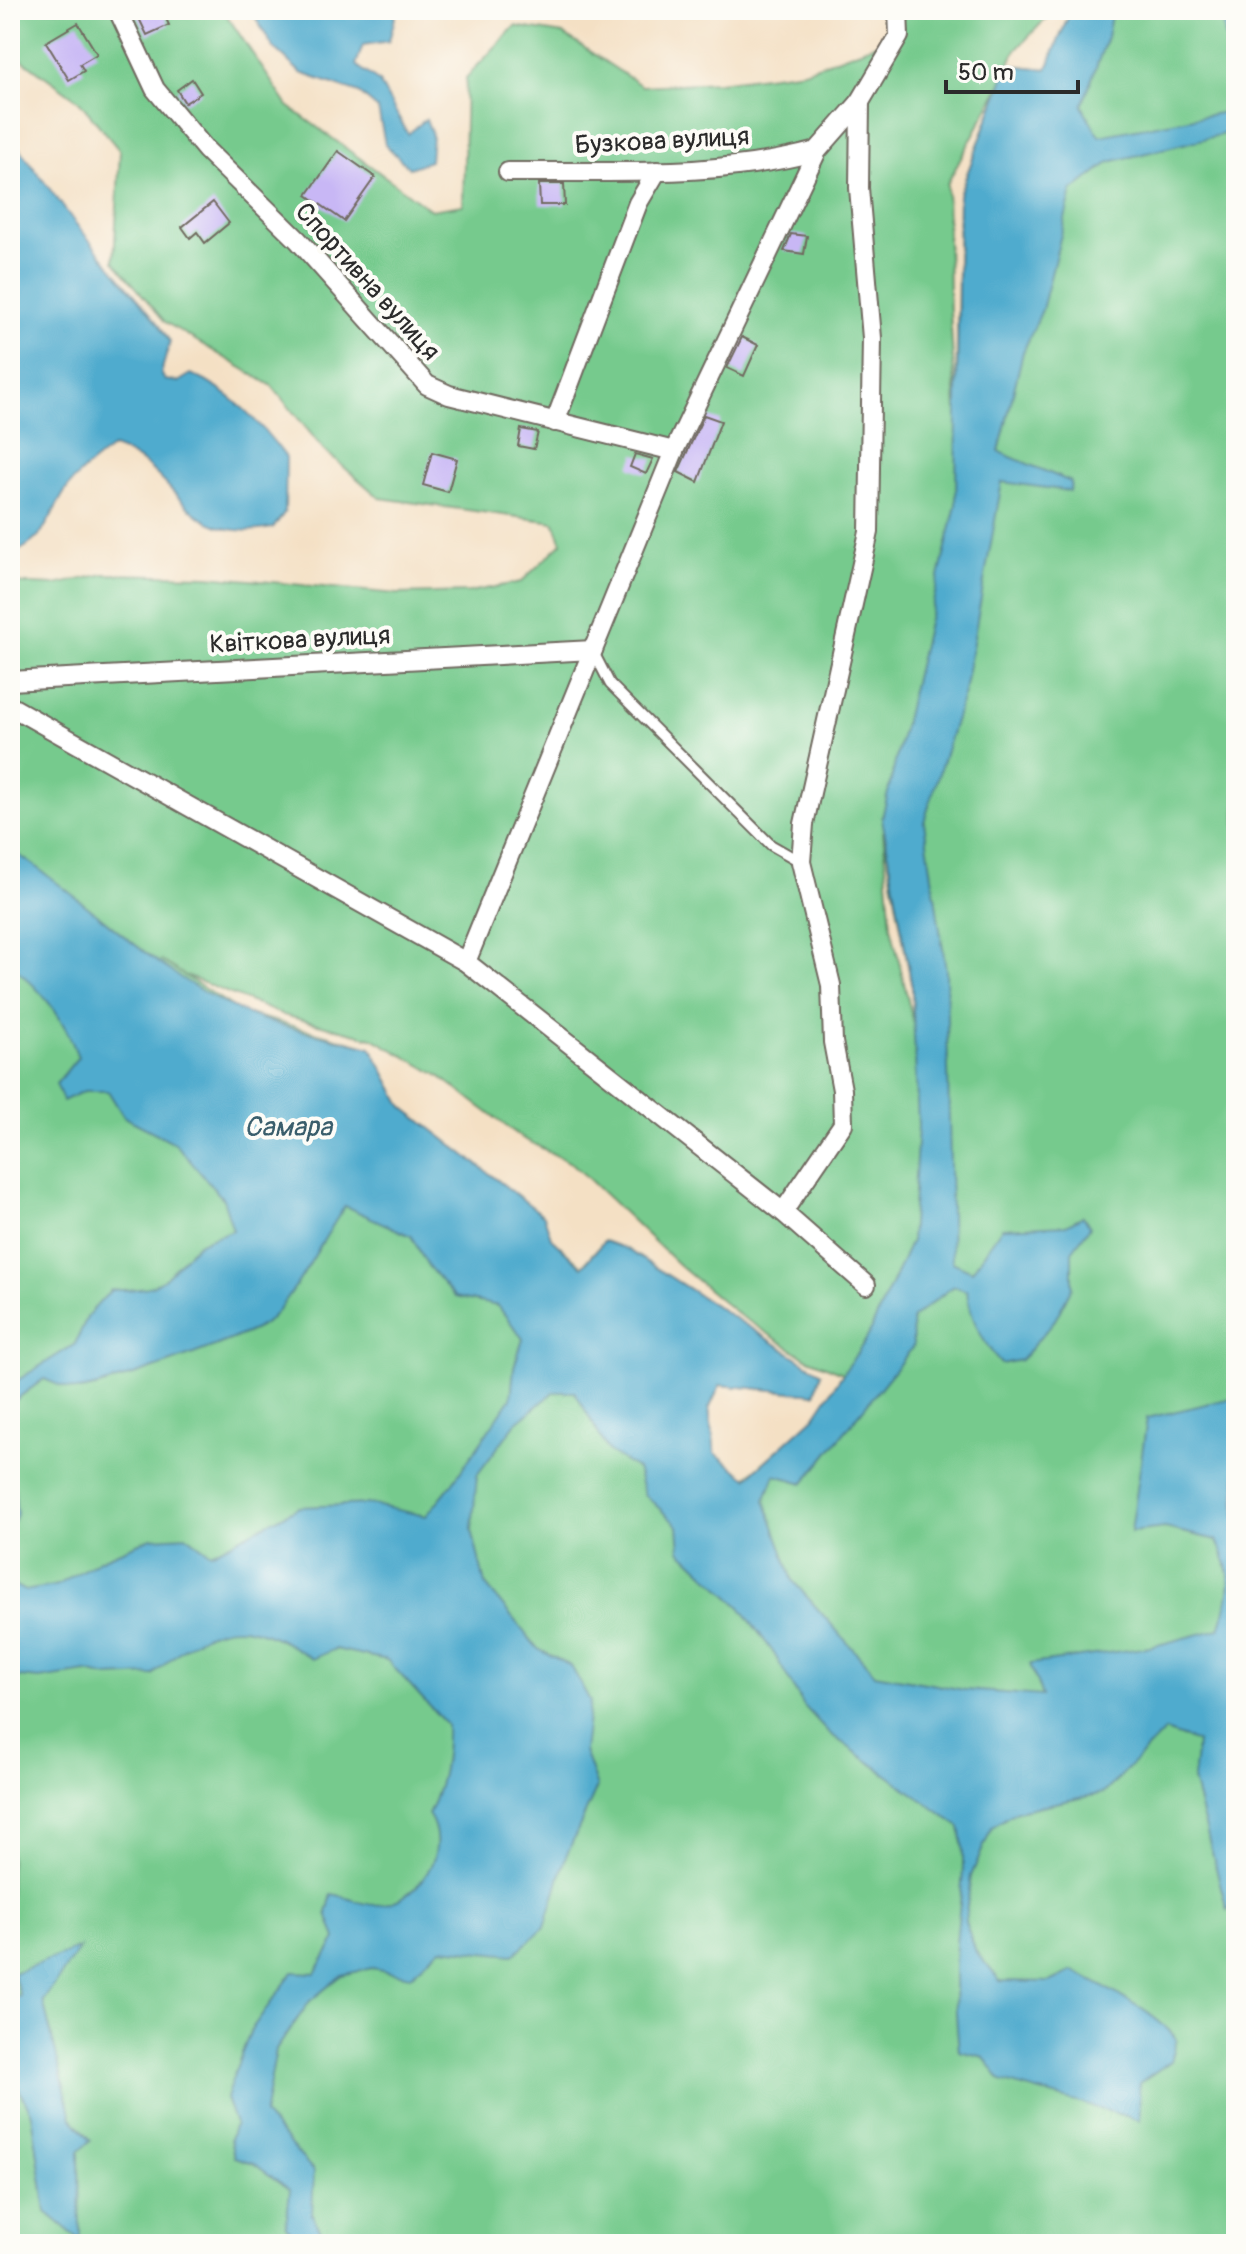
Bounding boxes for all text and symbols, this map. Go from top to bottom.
scale bar [946,44,1078,94]
text: 50 m [958,58,1014,87]
street label: Бузкова вулиця [574,120,750,162]
street label: Спортивна вулиця [288,196,446,367]
street label: Квіткова вулиця [209,619,391,661]
water label: Самара [244,1110,334,1145]

